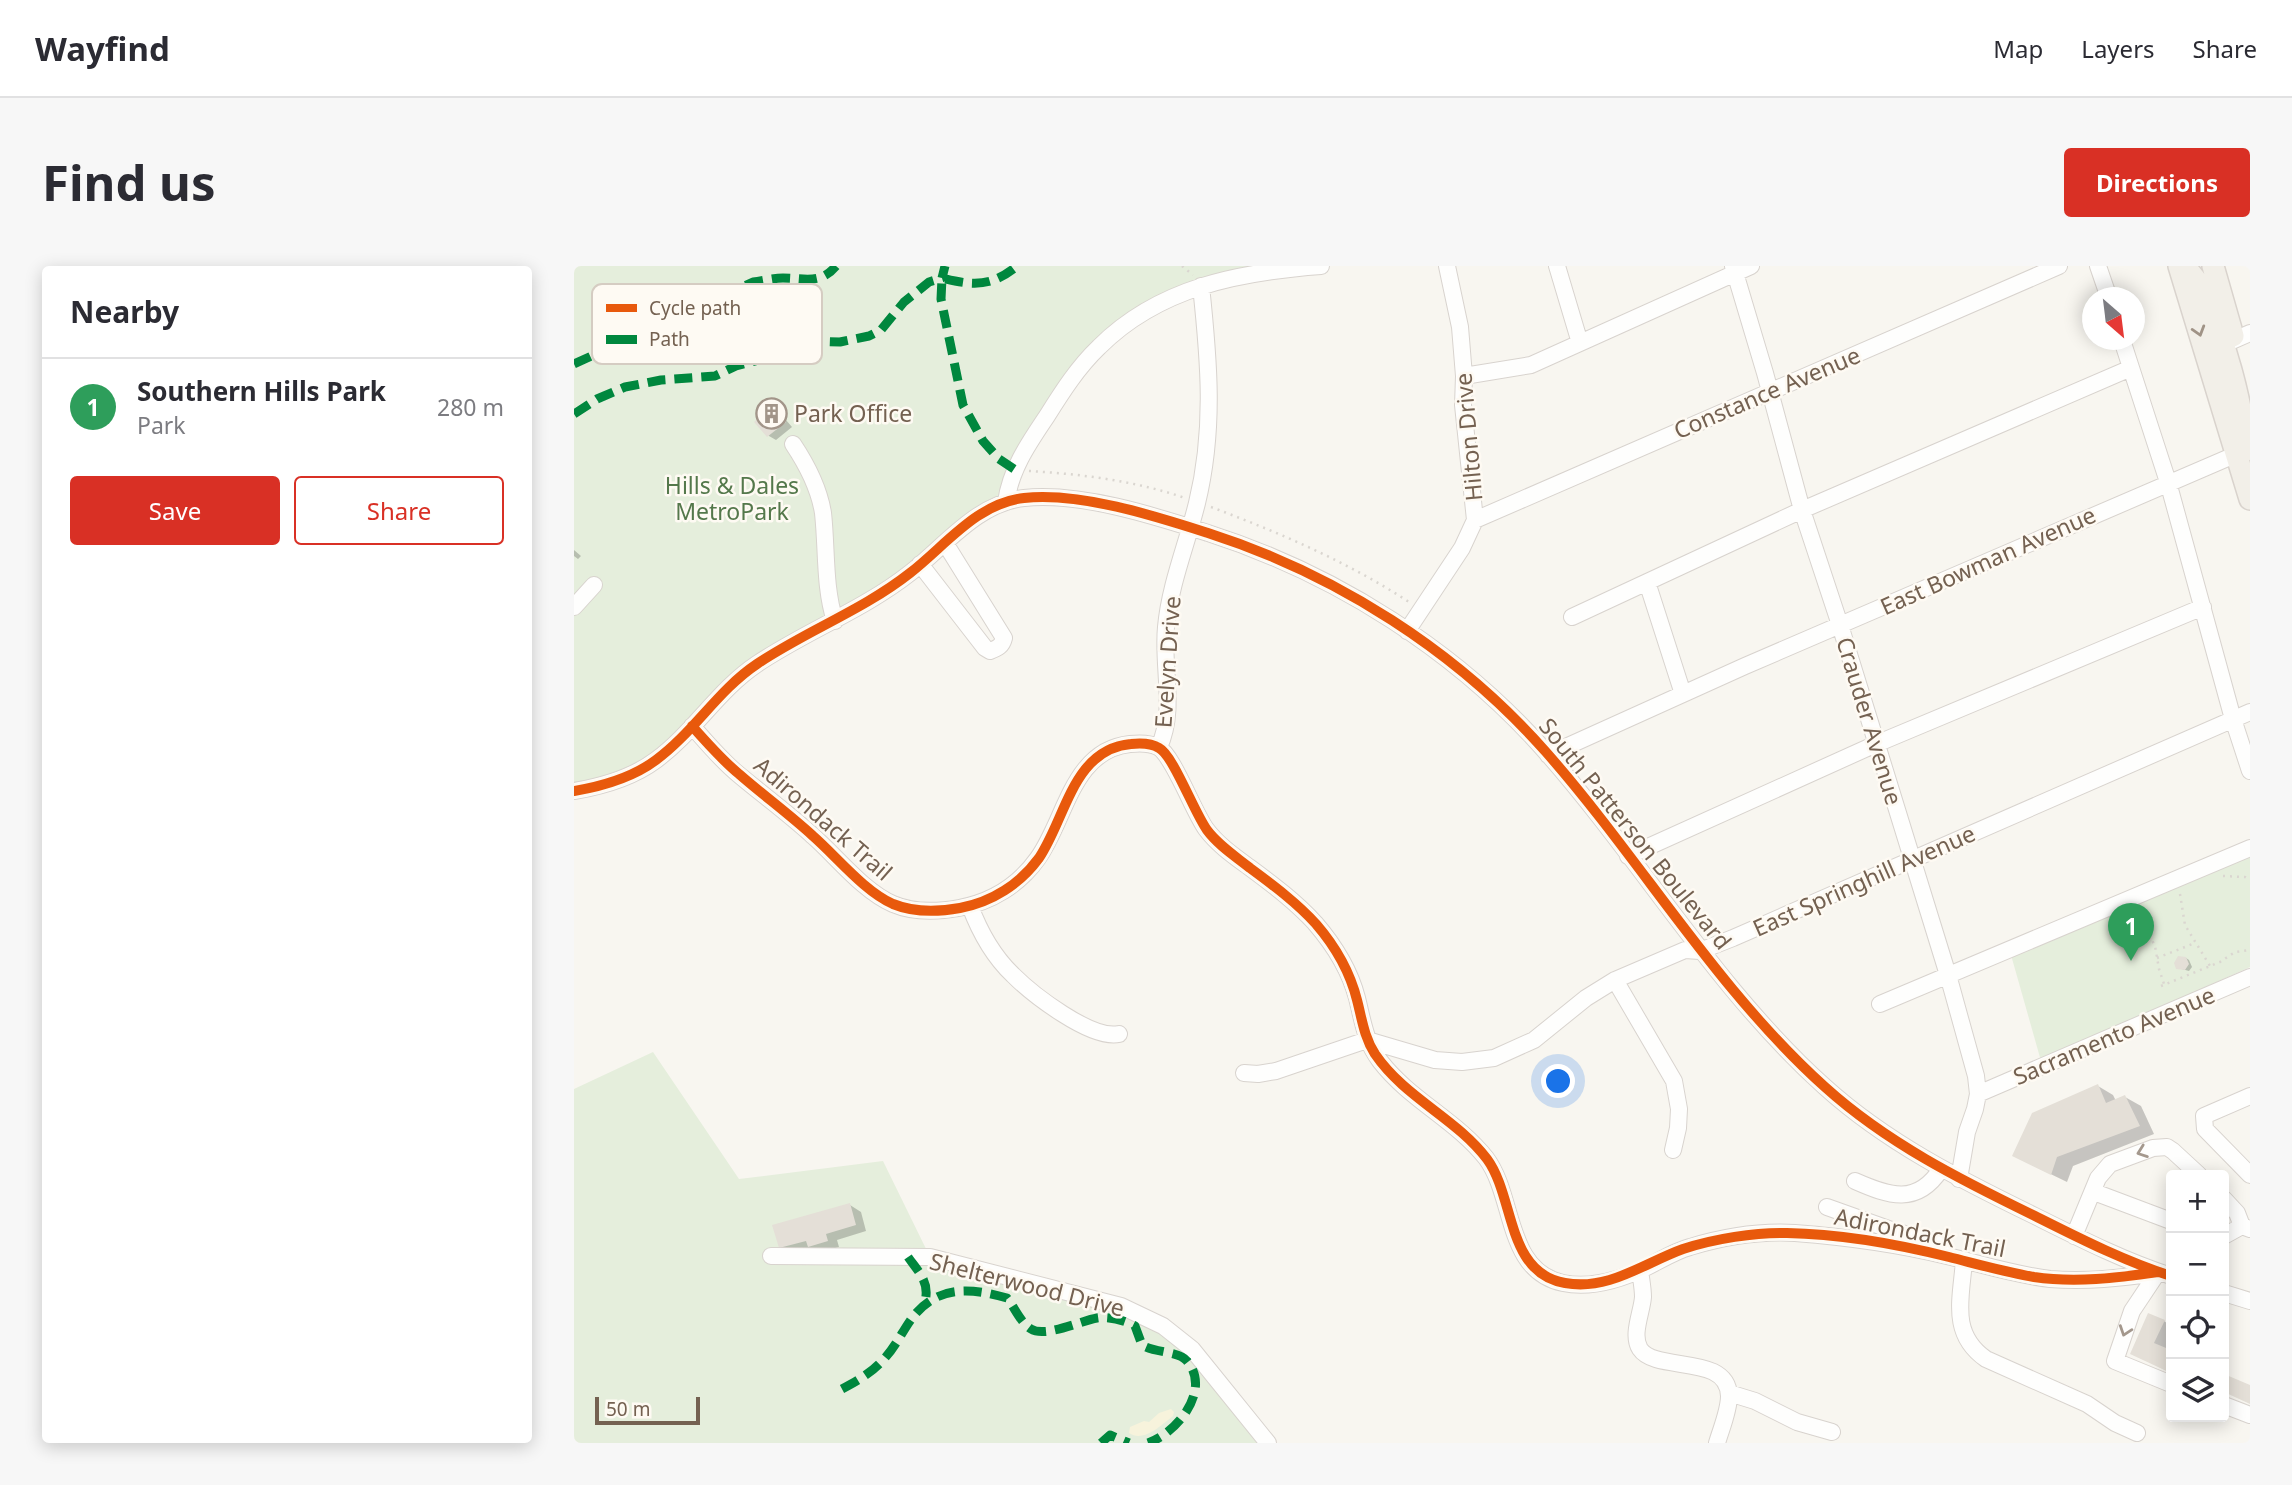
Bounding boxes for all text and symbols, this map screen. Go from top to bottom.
text: Wayfind [35,26,170,71]
text: Map [1993,32,2043,65]
text: Layers [2081,32,2155,65]
text: Share [2193,32,2257,65]
button: Directions [2064,148,2250,217]
text: Find us [42,149,216,215]
legend [592,284,822,364]
north arrow [2082,287,2145,350]
text: Nearby [70,291,179,332]
text: Cycle path [649,295,741,321]
one-way arrow [2190,325,2205,337]
text: Path [649,326,690,352]
street label: Constance Avenue [1668,338,1865,446]
street label: Hilton Drive [1446,372,1490,502]
text: Southern Hills Park [137,373,386,409]
text: 1 [86,391,100,423]
text: 280 m [437,391,504,423]
building icon: Park Office [754,397,788,431]
place label: Park Office [794,397,912,429]
text: Park [137,409,186,441]
park label: Hills & Dales MetroPark [665,469,799,527]
button: Save [70,476,280,545]
button: Share [294,476,504,545]
street label: East Bowman Avenue [1875,498,2100,622]
street label: Evelyn Drive [1146,595,1188,729]
street label: Crauder Avenue [1829,633,1911,809]
street label: South Patterson Boulevard [1532,711,1739,956]
street label: Adirondack Trail [748,749,900,887]
street label: East Springhill Avenue [1747,817,1980,944]
pin: 1 [2108,903,2154,961]
street label: Sacramento Avenue [2008,978,2219,1092]
your location [1541,1064,1575,1098]
one-way arrow [2137,1144,2149,1158]
map controls [2166,1170,2229,1422]
button: + [2166,1170,2229,1233]
street label: Adirondack Trail [1832,1200,2009,1264]
button: − [2166,1233,2229,1296]
street label: Shelterwood Drive [927,1244,1128,1324]
button: locate [2166,1296,2229,1359]
one-way arrow [2119,1325,2133,1337]
button: layers [2166,1359,2229,1422]
scale bar [595,1394,700,1426]
text: 50 m [606,1396,650,1422]

